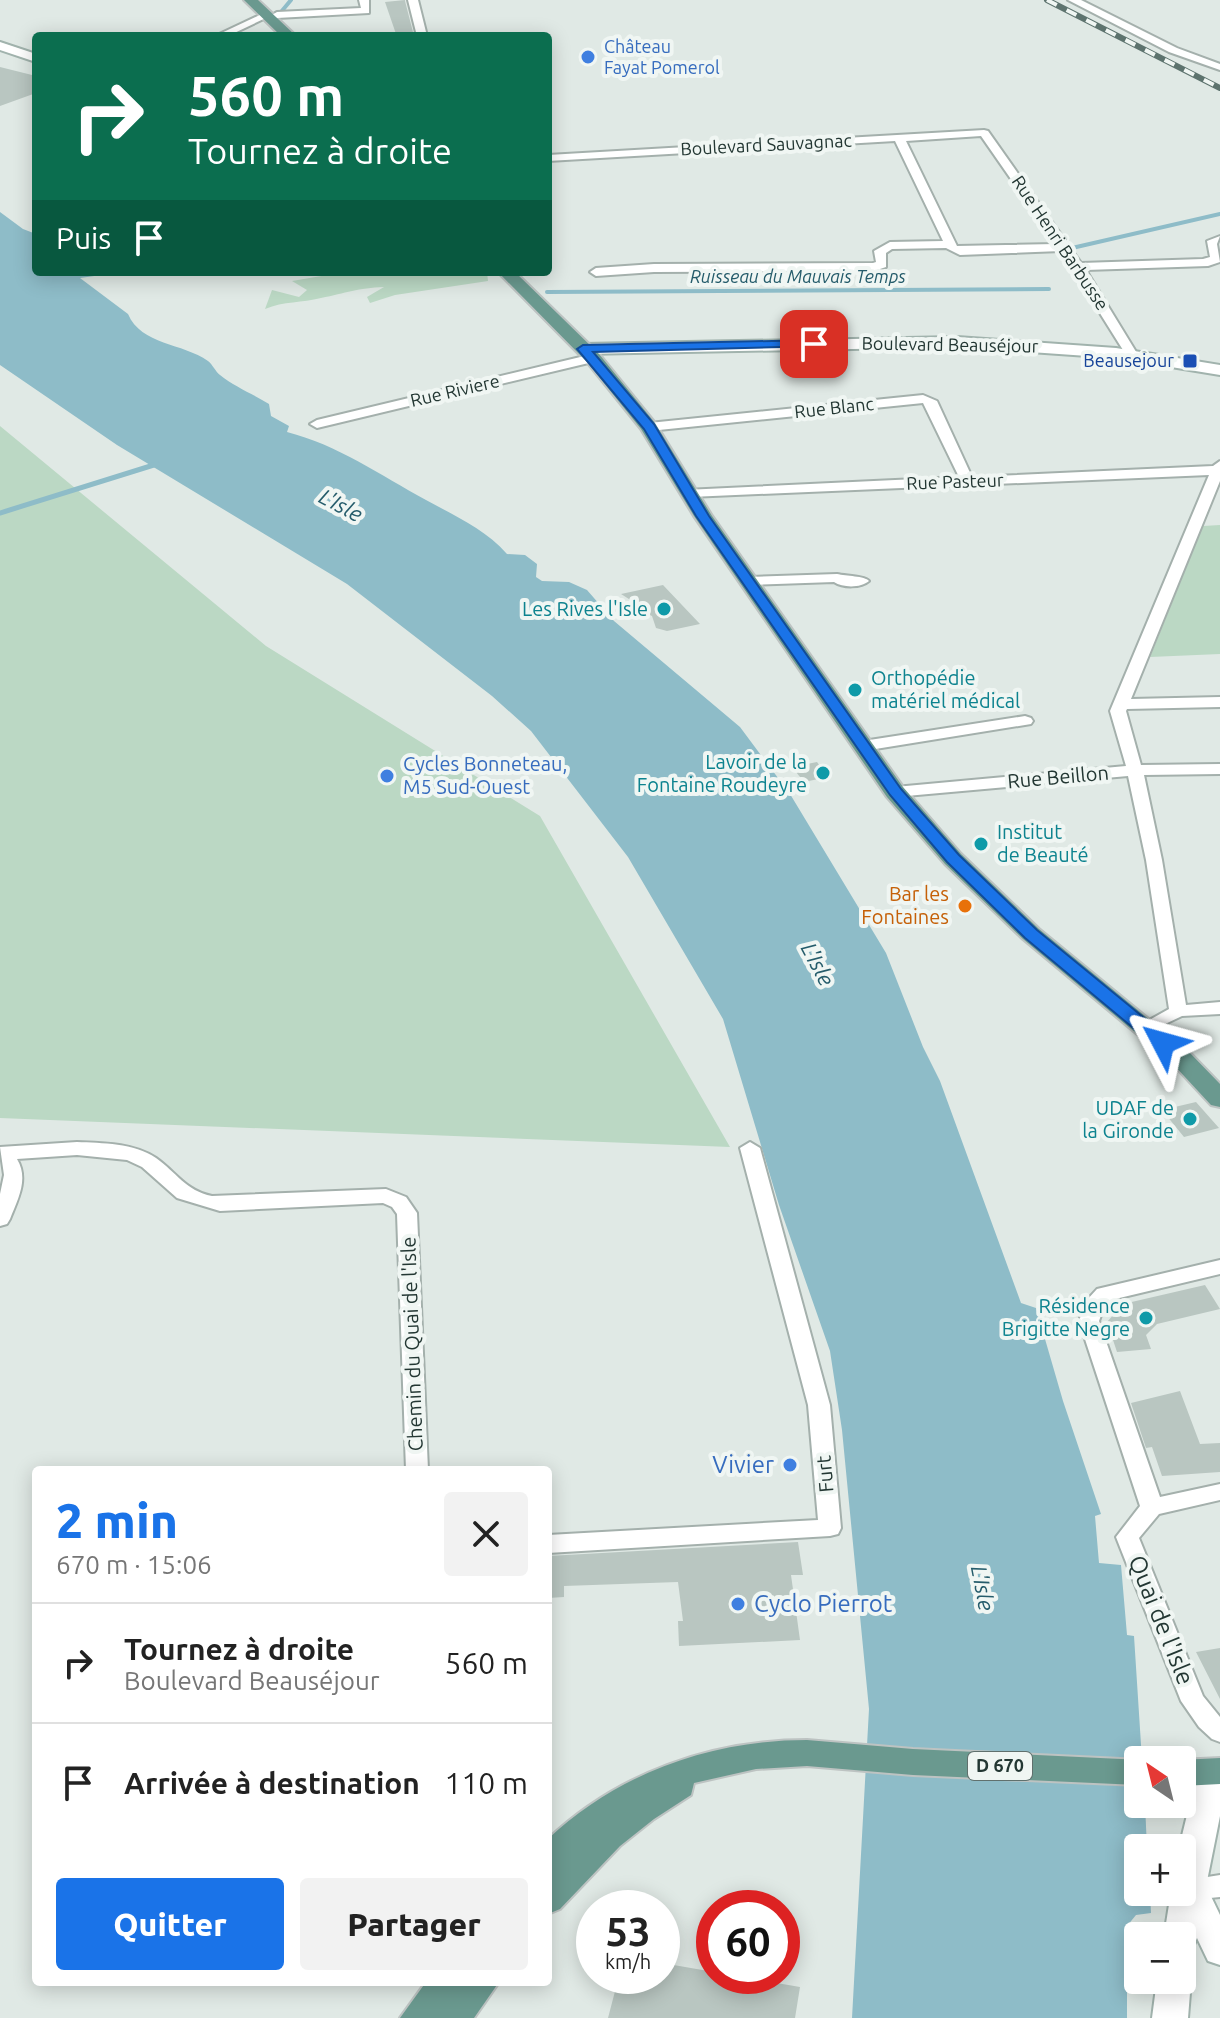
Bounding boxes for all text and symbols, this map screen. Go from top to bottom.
place label: Château Fayat Pomerol [604,36,720,77]
marker: Château Fayat Pomerol [579,48,597,66]
icon: right [56,64,160,168]
text: 560 m [188,64,344,127]
text: Tournez à droite [188,130,452,171]
street label: Boulevard Sauvagnac [680,130,852,158]
street label: Rue Henri Barbusse [1009,172,1113,313]
icon: arrive [127,216,171,260]
text: Puis [56,221,111,255]
water label: Ruisseau du Mauvais Temps [690,266,906,286]
pin [780,310,848,378]
icon: arrive [792,322,836,366]
street label: Boulevard Beauséjour [861,332,1039,356]
place label: Beausejour [1083,350,1174,370]
marker: Beausejour [1181,352,1199,370]
street label: Rue Riviere [408,370,501,410]
street label: Rue Blanc [793,393,875,421]
street label: Rue Pasteur [906,469,1004,493]
water label: L'Isle [315,483,367,526]
place label: Les Rives l'Isle [522,597,648,620]
marker: Les Rives l'Isle [655,600,673,618]
place label: Orthopédie matériel médical [871,666,1020,712]
marker: Orthopédie matériel médical [846,681,864,699]
place label: Lavoir de la Fontaine Roudeyre [637,750,807,796]
place label: Cycles Bonneteau, M5 Sud-Ouest [403,752,567,798]
street label: Rue Beillon [1006,761,1110,792]
marker: Lavoir de la Fontaine Roudeyre [814,764,832,782]
marker: Cycles Bonneteau, M5 Sud-Ouest [378,767,396,785]
place label: Institut de Beauté [997,820,1089,866]
marker: Institut de Beauté [972,835,990,853]
place label: Bar les Fontaines [861,882,949,928]
marker: Bar les Fontaines [956,897,974,915]
water label: L'Isle [797,938,840,990]
position arrow [1121,1001,1205,1085]
place label: UDAF de la Gironde [1082,1096,1174,1142]
marker: UDAF de la Gironde [1181,1110,1199,1128]
street label: Chemin du Quai de l'Isle [396,1236,427,1452]
place label: Résidence Brigitte Negre [1002,1294,1130,1340]
marker: Résidence Brigitte Negre [1137,1309,1155,1327]
place label: Vivier [712,1451,774,1478]
street label: Furt [811,1454,838,1494]
marker: Vivier [781,1456,799,1474]
button: close [444,1492,528,1576]
text: 2 min [56,1493,178,1547]
text: 670 m · 15:06 [56,1550,212,1579]
street label: Quai de l'Isle [1123,1551,1200,1688]
water label: L'Isle [967,1563,1000,1613]
place label: Cyclo Pierrot [754,1590,893,1617]
marker: Cyclo Pierrot [729,1595,747,1613]
text: Tournez à droite [124,1632,354,1666]
icon: right [56,1641,100,1685]
text: 560 m [444,1646,528,1680]
text: Boulevard Beauséjour [124,1666,380,1695]
north arrow [1124,1746,1196,1818]
map controls [1124,1746,1196,1994]
road number: D 670 [968,1752,1032,1780]
icon: arrive [56,1761,100,1805]
text: Arrivée à destination [124,1766,420,1800]
text: 110 m [444,1766,528,1800]
button: + [1124,1834,1196,1906]
button: Quitter [56,1878,284,1970]
button: Partager [300,1878,528,1970]
speed limit sign: 60 [696,1890,800,1994]
text: 53 [605,1909,651,1954]
button: − [1124,1922,1196,1994]
text: km/h [605,1950,651,1973]

